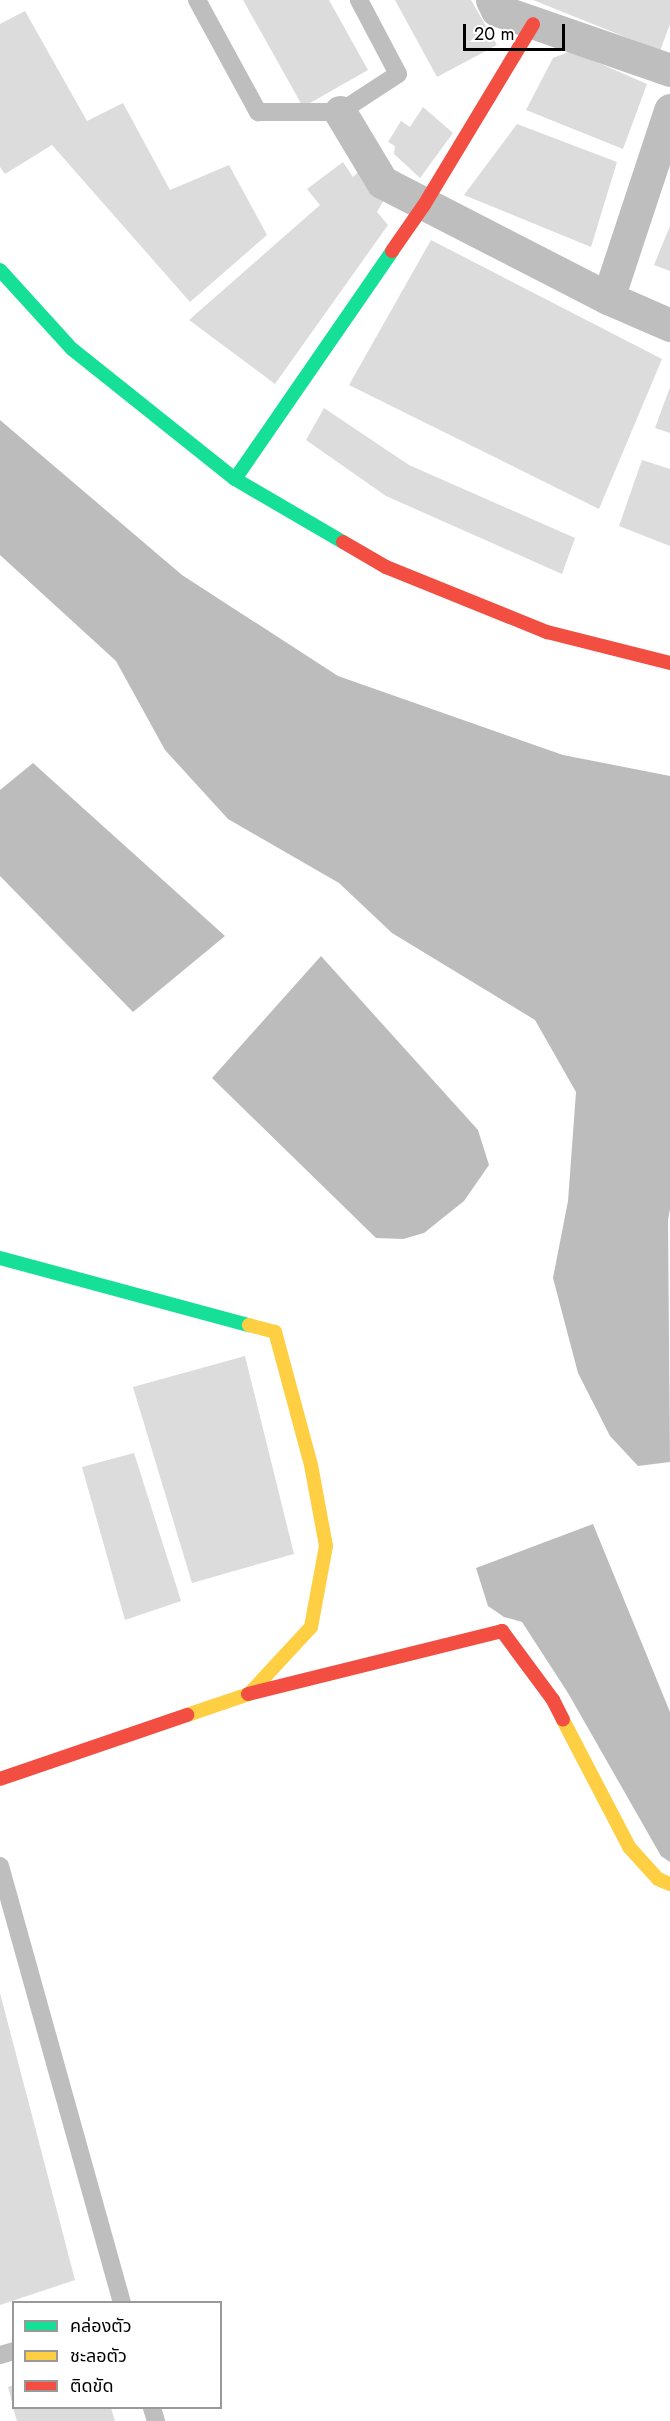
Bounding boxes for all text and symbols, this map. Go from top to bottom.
scale bar [466,12,568,50]
text: 20 m [474,21,514,47]
legend [12,2301,222,2409]
text: คล่องตัว [70,2313,132,2339]
text: ชะลอตัว [70,2343,127,2369]
text: ติดขัด [70,2373,113,2399]

